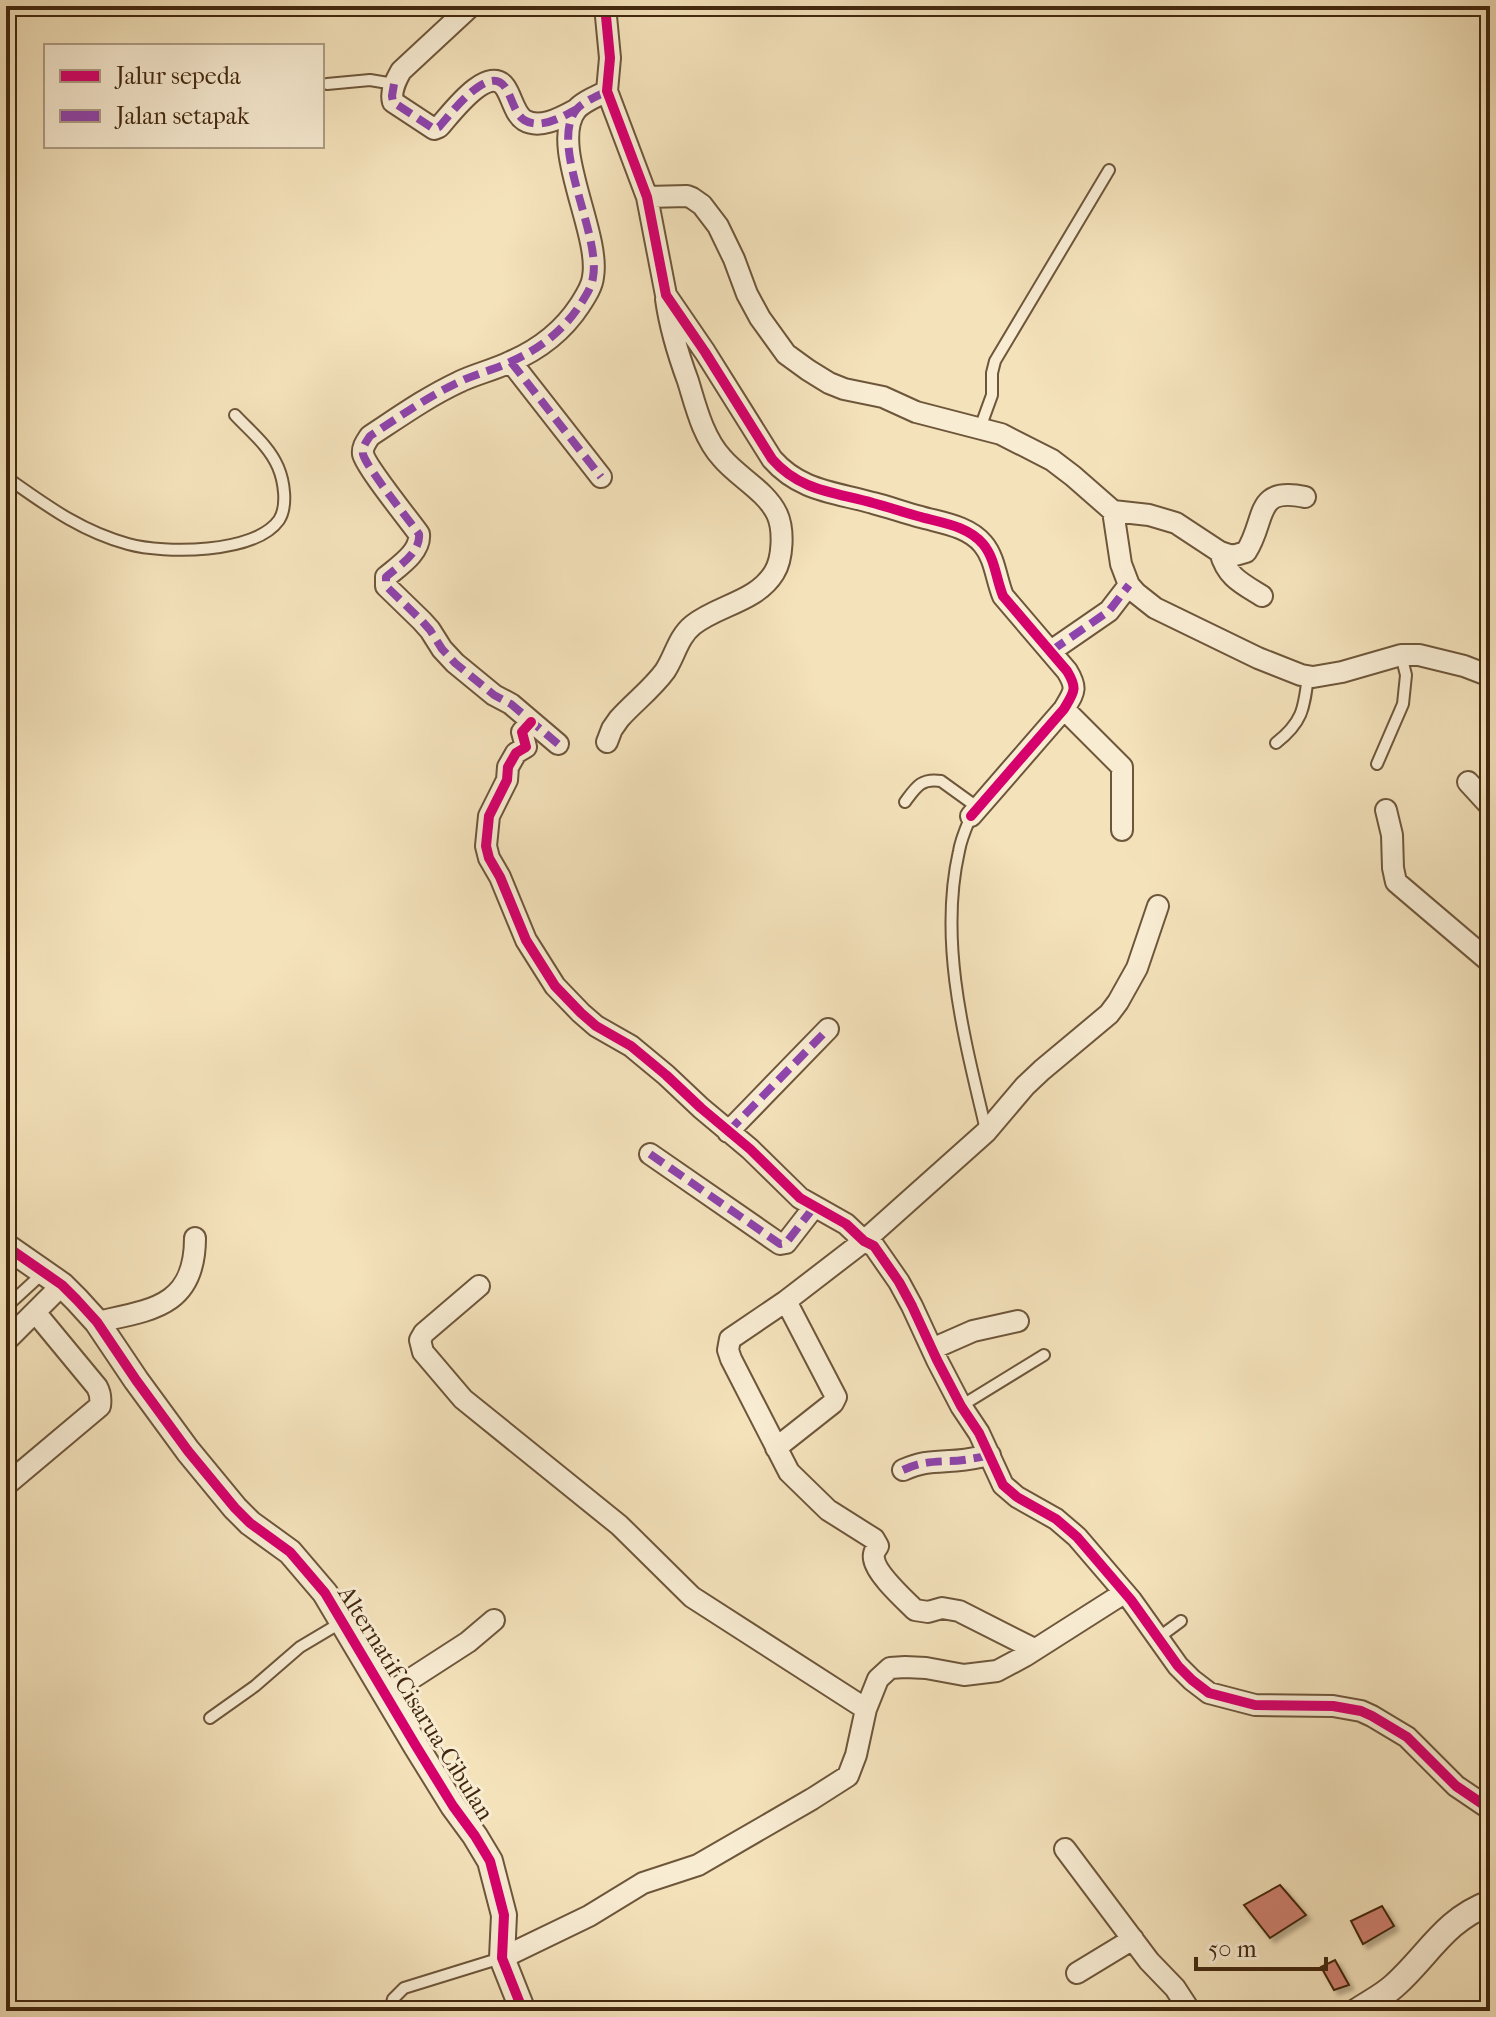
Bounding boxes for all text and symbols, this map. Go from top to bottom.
legend [44,44,324,148]
text: Jalur sepeda [114,62,242,90]
text: Jalan setapak [114,102,250,130]
street label: Alternatif Cisarua-Cibulan [332,1580,500,1825]
scale bar [1196,1921,1326,1971]
text: 50 m [1208,1935,1257,1963]

